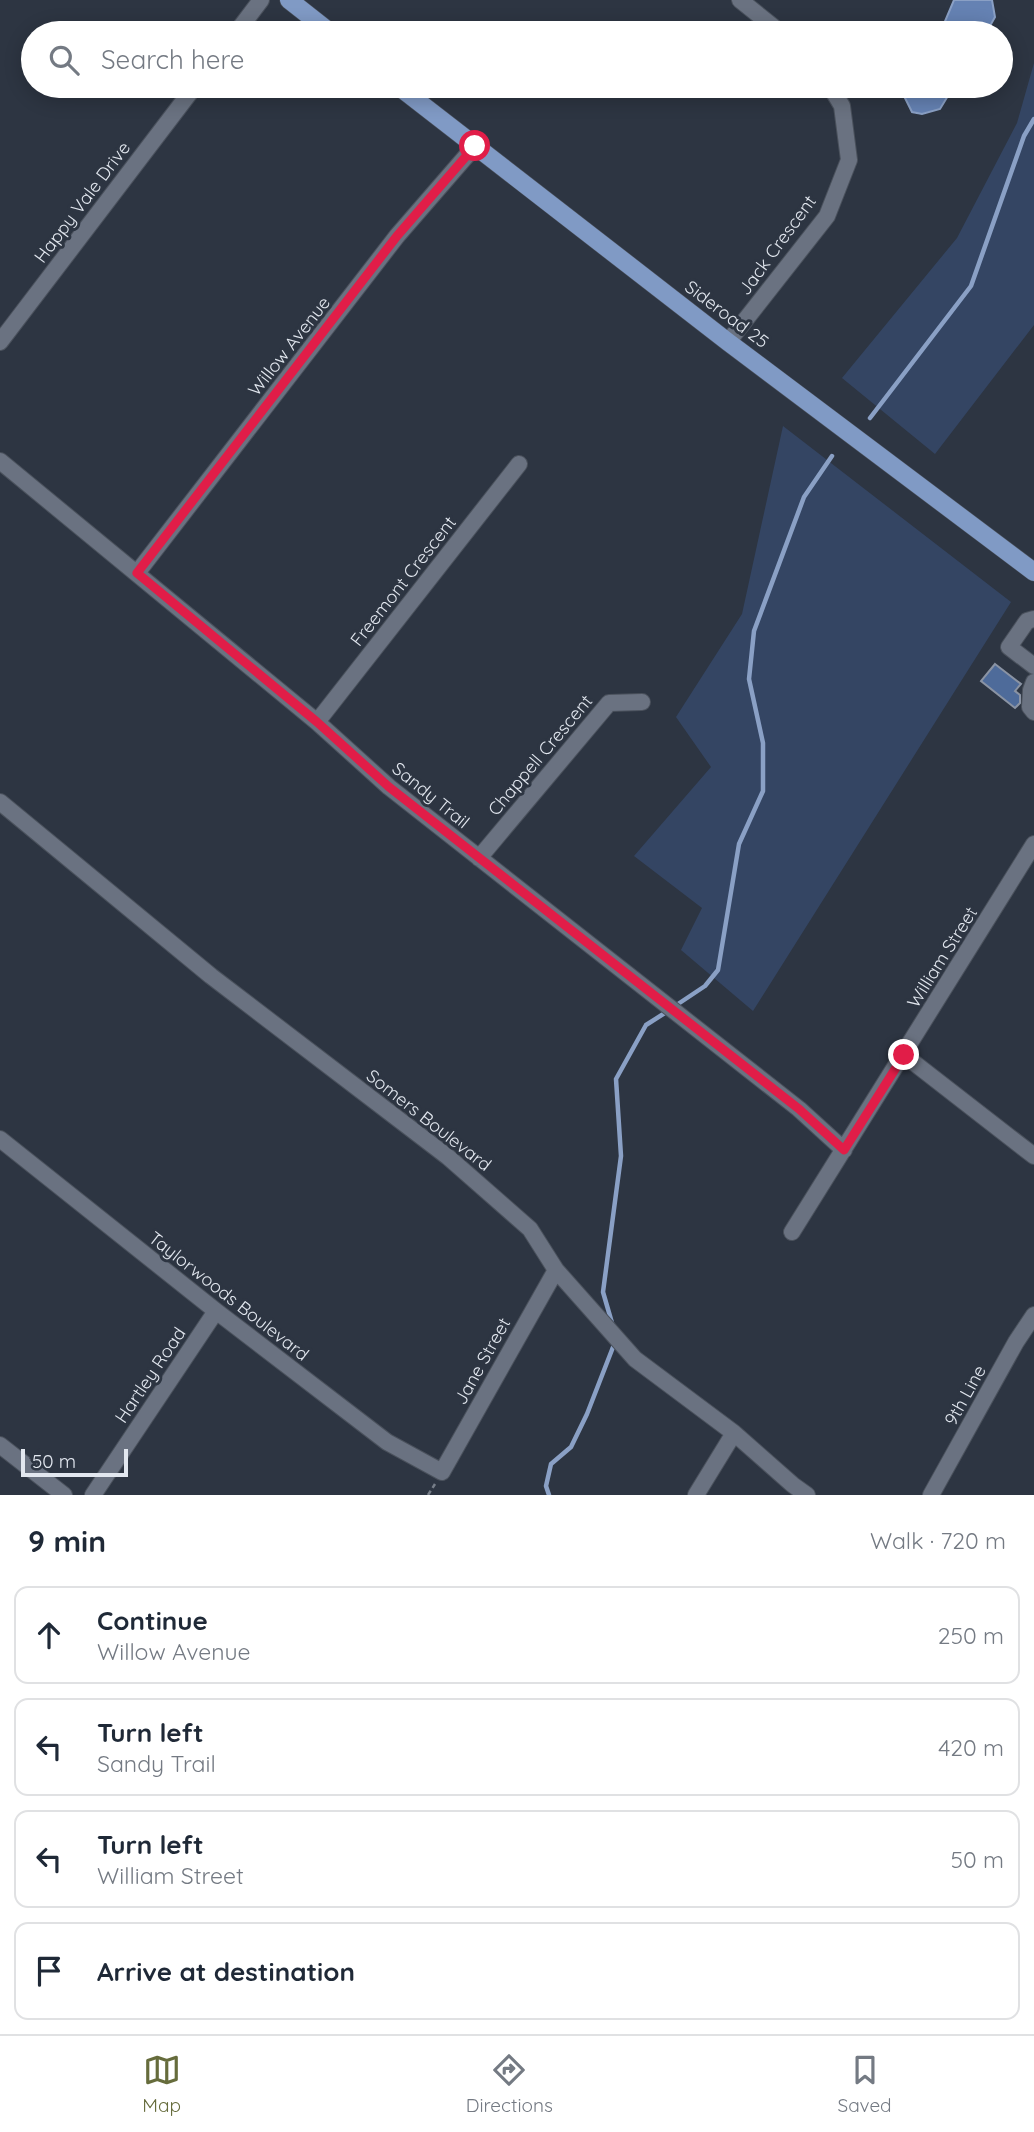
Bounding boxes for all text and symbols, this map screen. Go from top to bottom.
search box [21,21,1013,98]
icon: search [45,41,83,79]
text: Search here [101,43,245,76]
route start [459,130,490,161]
street label: Happy Vale Drive [29,137,135,267]
street label: Jack Crescent [733,191,821,299]
street label: Sideroad 25 [681,275,773,353]
street label: Willow Avenue [243,292,335,400]
street label: Freemont Crescent [345,511,461,651]
street label: Chappell Crescent [483,690,597,820]
street label: Sandy Trail [388,757,474,833]
street label: William Street [902,902,982,1012]
route end [888,1039,919,1070]
street label: Somers Boulevard [362,1064,496,1176]
street label: Taylorwoods Boulevard [144,1226,314,1366]
street label: Jane Street [449,1313,515,1409]
street label: Hartley Road [110,1323,190,1427]
street label: 9th Line [939,1361,991,1429]
scale bar [21,1446,128,1478]
text: 50 m [32,1449,76,1473]
text: 9 min [28,1522,106,1560]
text: Walk · 720 m [870,1526,1006,1555]
text: Continue [97,1604,208,1637]
icon: ahead [30,1616,68,1654]
text: 250 m [938,1621,1004,1650]
text: Willow Avenue [97,1637,251,1666]
text: Turn left [97,1716,204,1749]
icon: left [30,1728,68,1766]
text: 420 m [938,1733,1004,1762]
text: Sandy Trail [97,1749,216,1778]
text: Turn left [97,1828,204,1861]
icon: left [30,1840,68,1878]
text: 50 m [951,1845,1004,1874]
text: William Street [97,1861,244,1890]
icon: arrive [30,1952,68,1990]
text: Arrive at destination [97,1955,355,1988]
tab: Map [142,2051,181,2117]
tab: Directions [466,2051,553,2117]
tab: Saved [837,2051,892,2117]

